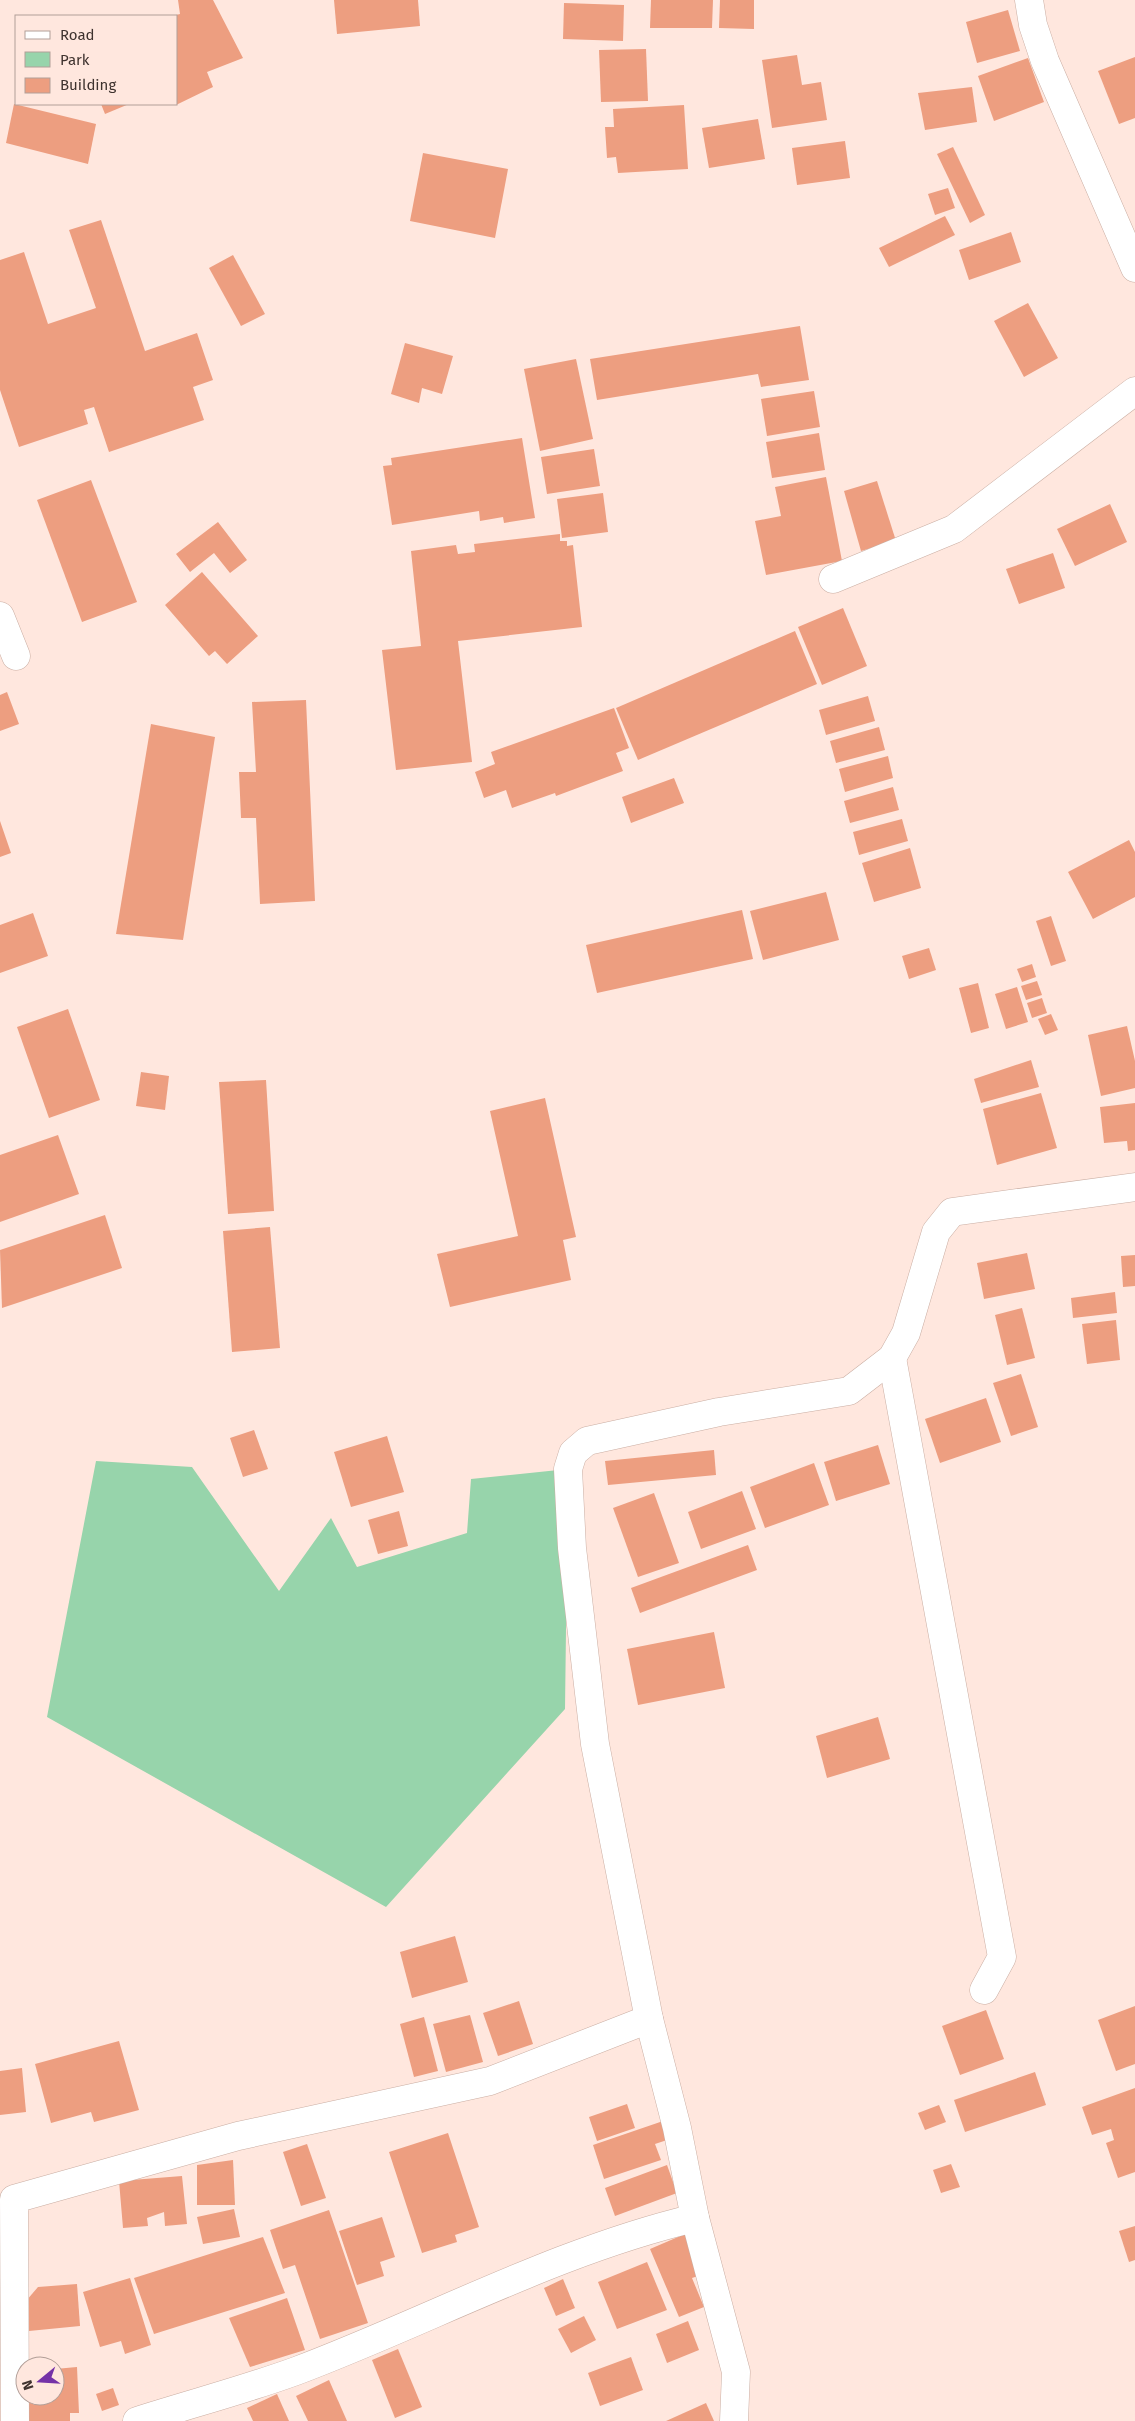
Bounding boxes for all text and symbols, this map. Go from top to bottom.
legend [15,15,178,105]
text: Road [60,26,95,44]
text: Park [60,51,90,69]
text: Building [60,76,116,94]
north arrow [15,2356,65,2406]
text: N [19,2378,38,2392]

